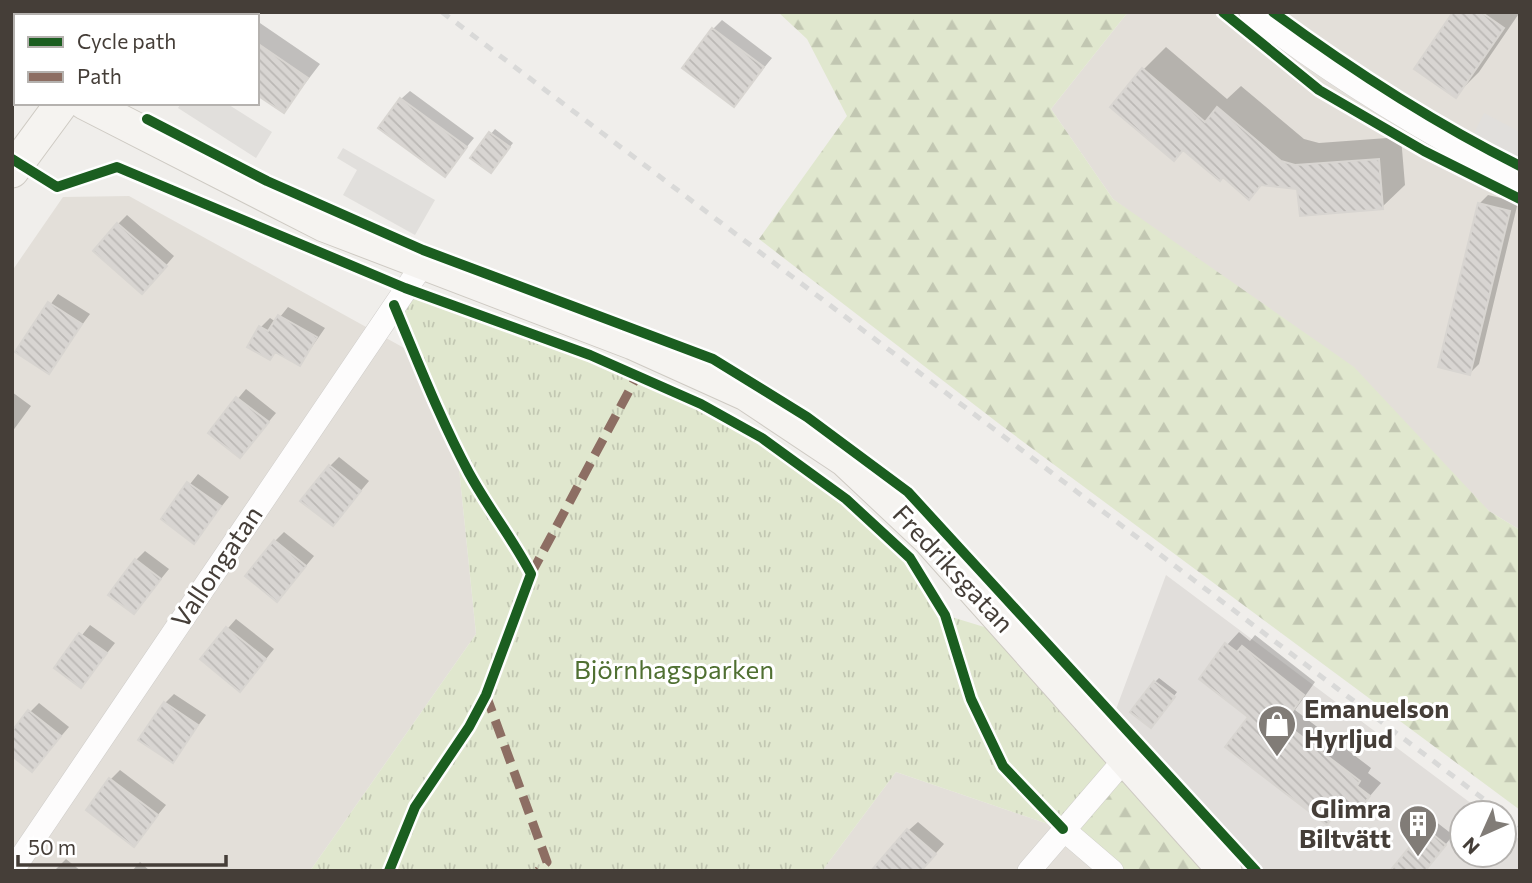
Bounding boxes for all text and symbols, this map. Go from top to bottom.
legend [14,14,259,105]
text: Cycle path [77,28,176,53]
text: Path [77,63,122,88]
street label: Fredriksgatan [887,498,1021,638]
street label: Vallongatan [164,499,268,633]
park label: Björnhagsparken [574,653,774,684]
place label: Emanuelson Hyrljud [1304,692,1449,753]
shop icon: Emanuelson Hyrljud [1256,703,1298,758]
place label: Glimra Biltvätt [1299,792,1391,853]
north arrow [1448,799,1518,869]
building icon: Glimra Biltvätt [1397,803,1439,858]
scale bar [18,824,226,868]
text: N [1457,833,1484,860]
text: 50 m [28,834,76,859]

